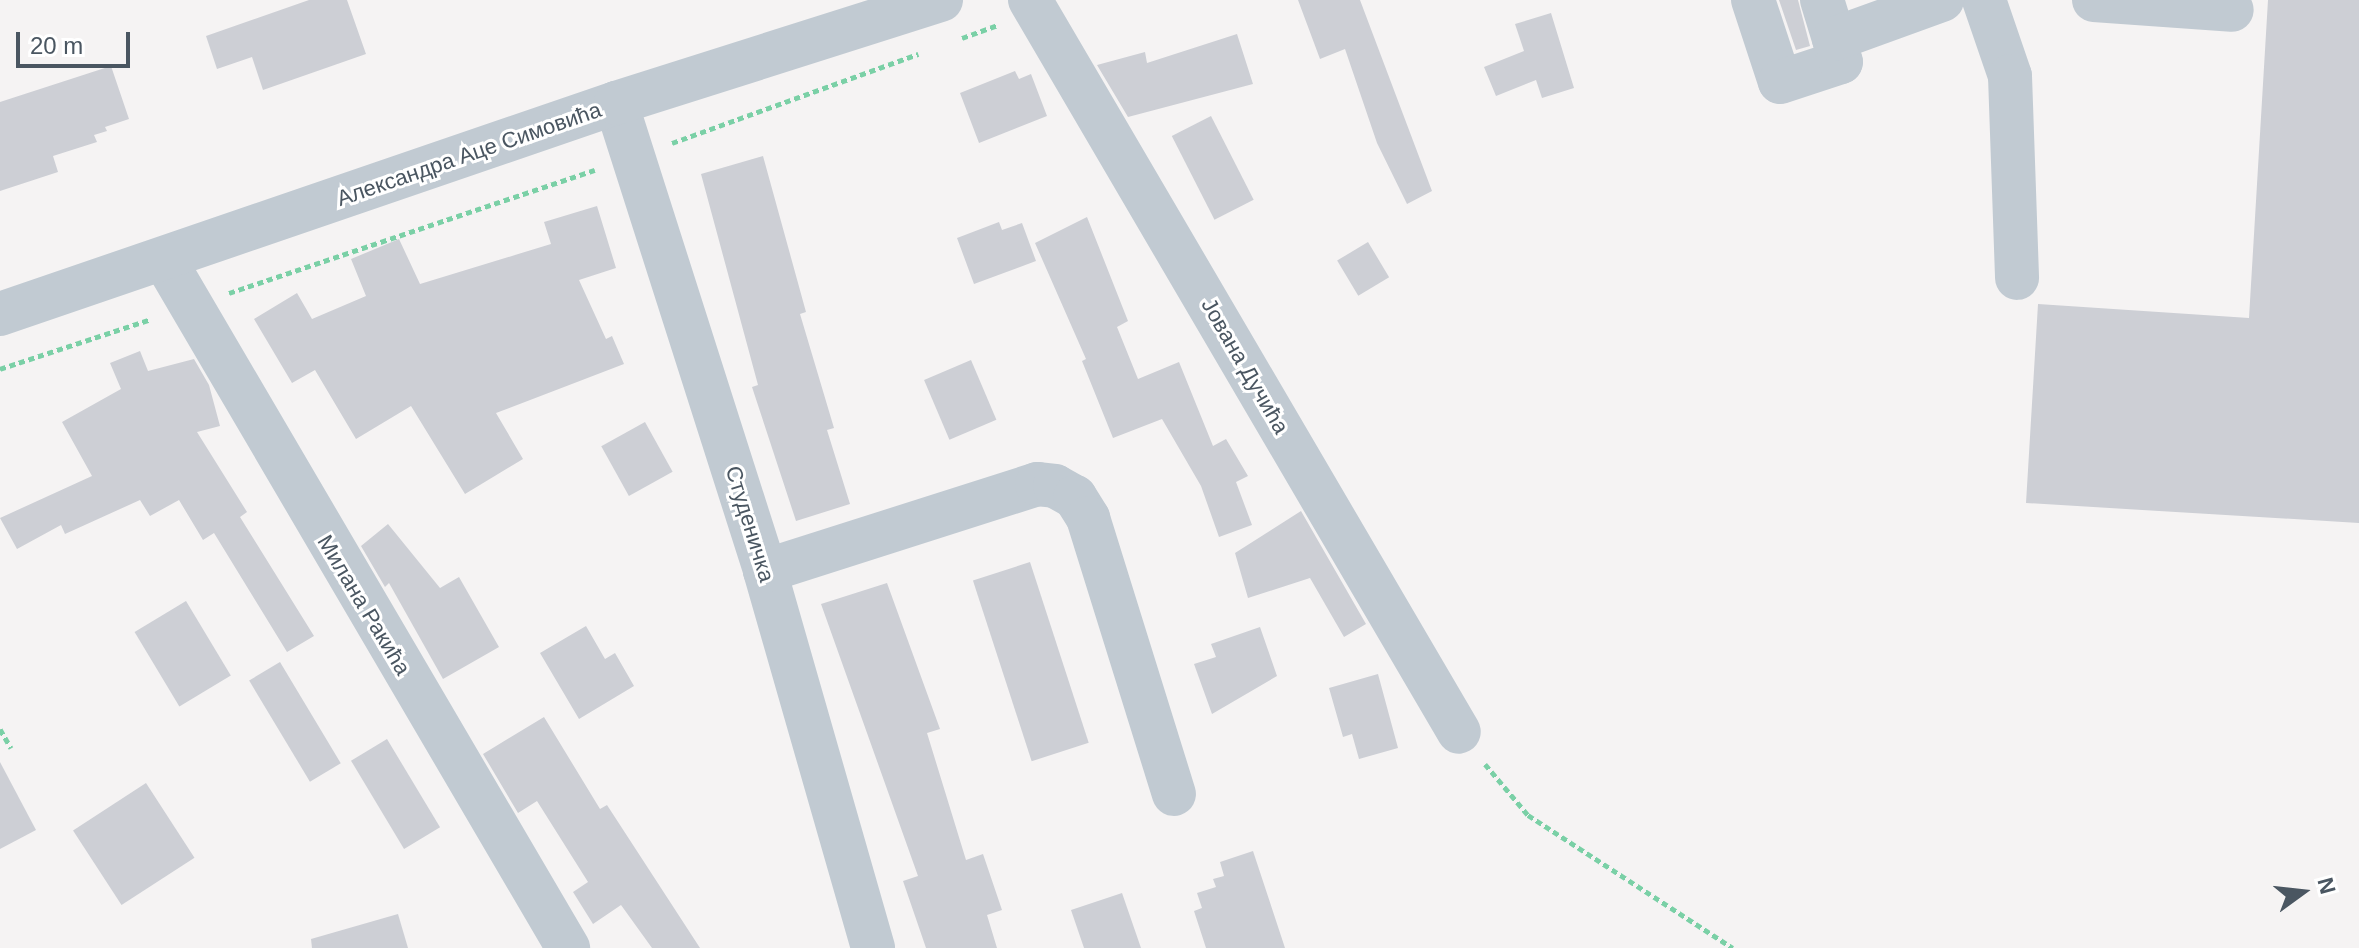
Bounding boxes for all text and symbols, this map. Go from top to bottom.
scale bar [20,16,134,66]
text: 20 m [30,32,83,59]
street label: Александра Аце Симовића [333,96,605,212]
street label: Јована Дучића [1196,294,1294,438]
street label: Студеничка [720,463,780,585]
street label: Милана Ракића [312,530,416,680]
north arrow [2263,852,2343,932]
text: N [2313,875,2341,897]

